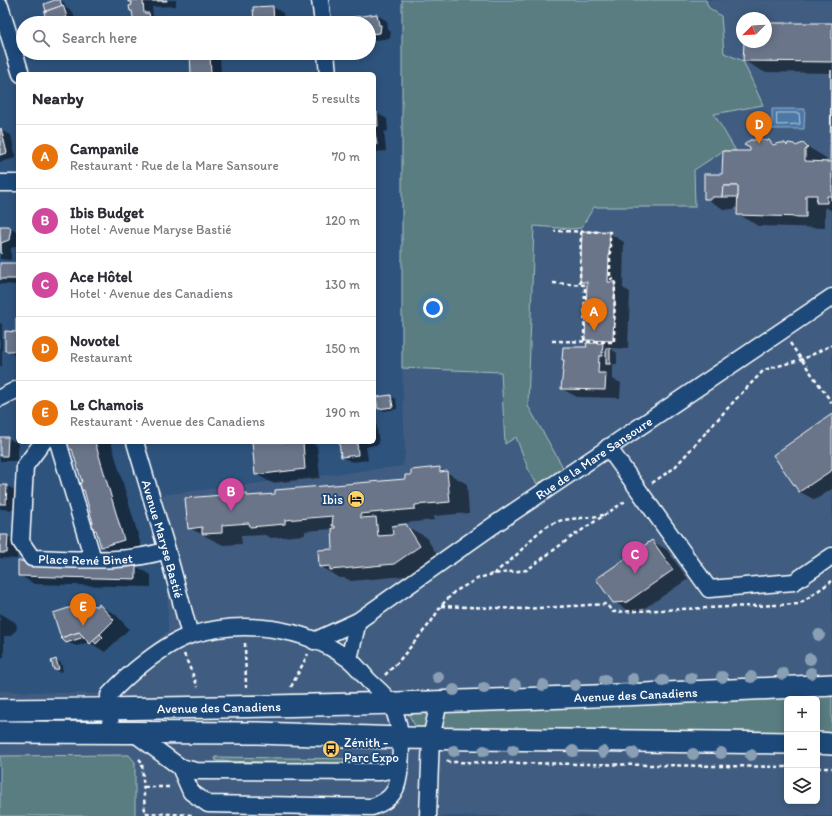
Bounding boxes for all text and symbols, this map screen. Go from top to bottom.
north arrow [736,12,772,48]
search box [16,16,376,60]
icon: search [30,27,52,49]
text: Search here [62,29,137,47]
text: Nearby [32,88,84,108]
text: 5 results [312,91,360,106]
pin: D [746,111,772,144]
text: Campanile [70,140,139,158]
text: A [41,149,49,164]
text: 70 m [332,149,360,164]
text: Restaurant · Rue de la Mare Sansoure [70,158,279,173]
text: Ibis Budget [70,204,144,222]
text: B [41,213,49,228]
text: 120 m [325,213,360,228]
text: Hotel · Avenue Maryse Bastié [70,222,231,237]
text: Ace Hôtel [70,268,132,286]
text: C [41,277,49,292]
text: 130 m [325,277,360,292]
text: Hotel · Avenue des Canadiens [70,286,233,301]
your location [423,298,443,318]
pin: A [581,298,607,331]
text: Novotel [70,332,119,350]
text: D [41,341,49,356]
text: 150 m [325,341,360,356]
text: Restaurant [70,350,132,365]
text: Le Chamois [70,396,144,414]
text: E [41,405,49,420]
text: 190 m [325,405,360,420]
text: Restaurant · Avenue des Canadiens [70,414,265,429]
street label: Rue de la Mare Sansoure [533,414,655,503]
street label: Avenue Maryse Bastié [139,478,187,600]
pin: B [218,478,244,511]
hotel icon: Ibis [346,489,366,509]
place label: Ibis [322,492,343,507]
pin: C [622,541,648,574]
street label: Place René Binet [38,551,133,568]
pin: E [70,593,96,626]
street label: Avenue des Canadiens [574,685,698,705]
map controls [784,696,820,804]
button: + [784,696,820,732]
street label: Avenue des Canadiens [157,699,281,716]
button: − [784,732,820,768]
place label: Zénith - Parc Expo [344,735,399,765]
bus stop icon: Zénith - Parc Expo [321,739,341,759]
button: layers [784,768,820,804]

